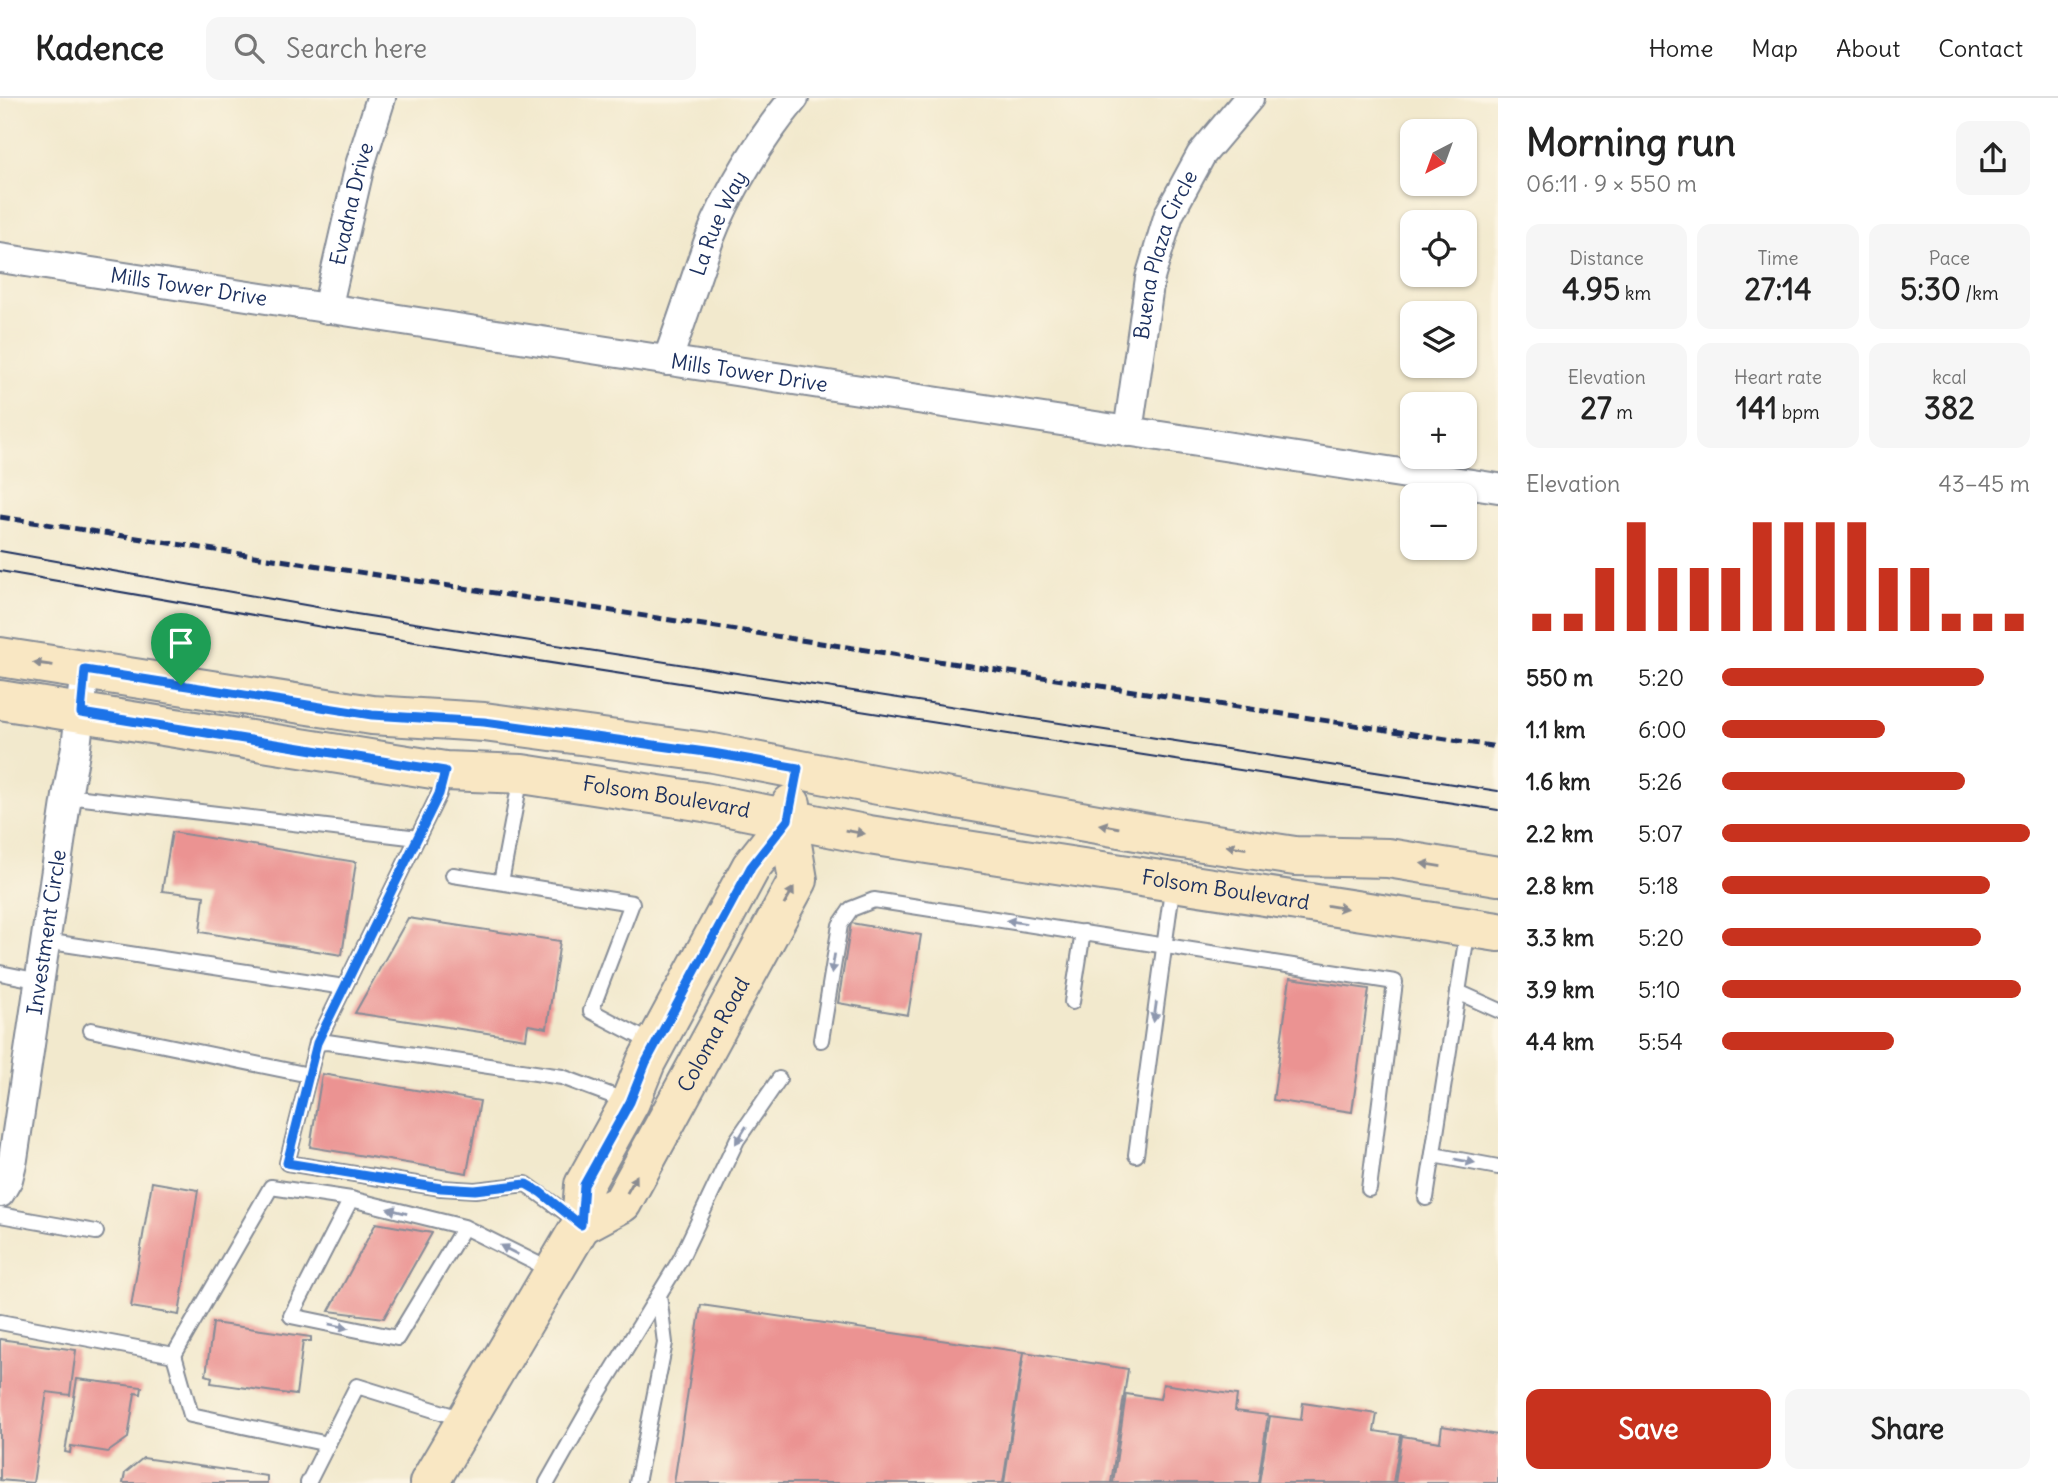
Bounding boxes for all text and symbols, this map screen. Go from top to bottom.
search box [206,17,696,80]
text: Kadence [35,27,164,69]
icon: search [230,29,268,67]
text: Search here [286,32,427,65]
text: Home [1649,33,1713,63]
text: Map [1751,33,1798,63]
text: About [1836,33,1900,63]
text: Contact [1938,33,2023,63]
north arrow [1400,119,1477,196]
map controls [1400,119,1477,560]
text: Morning run [1526,119,1736,166]
button: share [1956,121,2030,195]
street label: Evadna Drive [323,139,379,268]
street label: Buena Plaza Circle [1127,165,1203,341]
street label: La Rue Way [684,166,753,279]
text: 06:11 · 9 × 550 m [1526,169,1697,198]
button: locate [1400,210,1477,287]
text: Distance [1570,246,1644,270]
text: Time [1757,246,1799,270]
text: Pace [1929,246,1970,270]
street label: Mills Tower Drive [109,261,269,312]
text: 4.95 [1562,270,1620,308]
text: 27:14 [1744,270,1812,308]
text: 5:30 [1900,270,1961,308]
text: km [1620,281,1651,305]
text: /km [1961,281,1999,305]
button: layers [1400,301,1477,378]
street label: Mills Tower Drive [669,347,830,398]
text: Elevation [1568,365,1646,389]
text: Heart rate [1734,365,1822,389]
text: kcal [1932,365,1966,389]
text: 27 [1581,389,1612,427]
text: 141 [1736,389,1777,427]
text: 382 [1924,389,1975,427]
button: + [1400,392,1477,469]
text: m [1612,400,1633,424]
text: bpm [1777,400,1820,424]
text: Elevation [1526,469,1620,498]
text: 43–45 m [1938,469,2030,498]
button: − [1400,483,1477,560]
pin [151,613,211,685]
icon: arrive [162,624,200,662]
one-way arrow [31,658,53,669]
text: 550 m [1526,663,1593,692]
text: 5:20 [1638,663,1684,692]
text: 1.1 km [1526,715,1585,744]
text: 6:00 [1638,715,1687,744]
text: 1.6 km [1526,767,1591,796]
text: 5:26 [1638,767,1682,796]
street label: Folsom Boulevard [581,770,753,824]
text: 2.2 km [1526,819,1593,848]
text: 5:07 [1638,819,1683,848]
one-way arrow [1098,820,1120,831]
one-way arrow [844,827,866,838]
one-way arrow [1224,841,1246,852]
street label: Investment Circle [21,848,72,1017]
one-way arrow [1420,859,1442,870]
street label: Folsom Boulevard [1140,863,1311,916]
text: 2.8 km [1526,871,1594,900]
text: 5:18 [1638,871,1679,900]
one-way arrow [783,887,795,906]
one-way arrow [1326,902,1348,913]
one-way arrow [1005,916,1027,927]
text: 3.3 km [1526,923,1594,952]
text: 5:20 [1638,923,1684,952]
one-way arrow [827,953,838,975]
street label: Coloma Road [671,973,755,1097]
text: 3.9 km [1526,975,1594,1004]
text: 5:10 [1638,975,1681,1004]
one-way arrow [1150,1001,1161,1023]
text: 4.4 km [1526,1027,1594,1056]
text: 5:54 [1638,1027,1683,1056]
one-way arrow [734,1126,747,1145]
one-way arrow [1454,1156,1476,1167]
one-way arrow [626,1173,638,1193]
one-way arrow [386,1205,408,1216]
one-way arrow [499,1244,519,1255]
one-way arrow [328,1321,350,1332]
button: Save [1526,1389,1771,1469]
button: Share [1785,1389,2030,1469]

